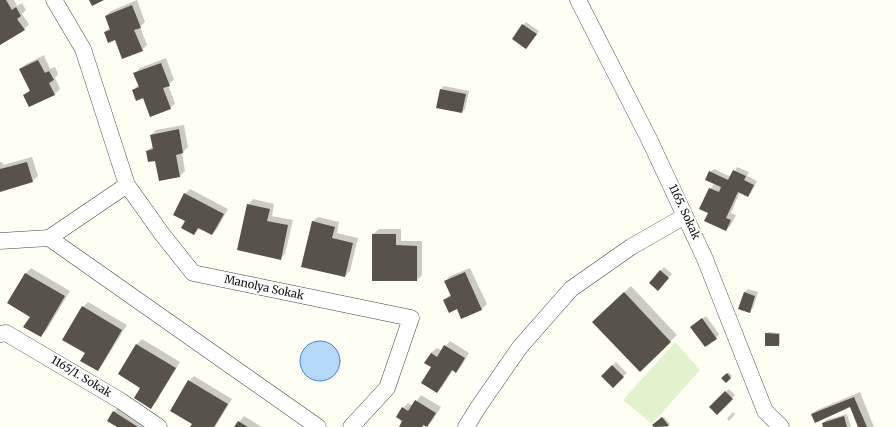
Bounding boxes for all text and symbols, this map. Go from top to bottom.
street label: 1165. Sokak [665,182,703,242]
street label: Manolya Sokak [223,273,305,303]
street label: 1165/1. Sokak [48,354,114,400]

